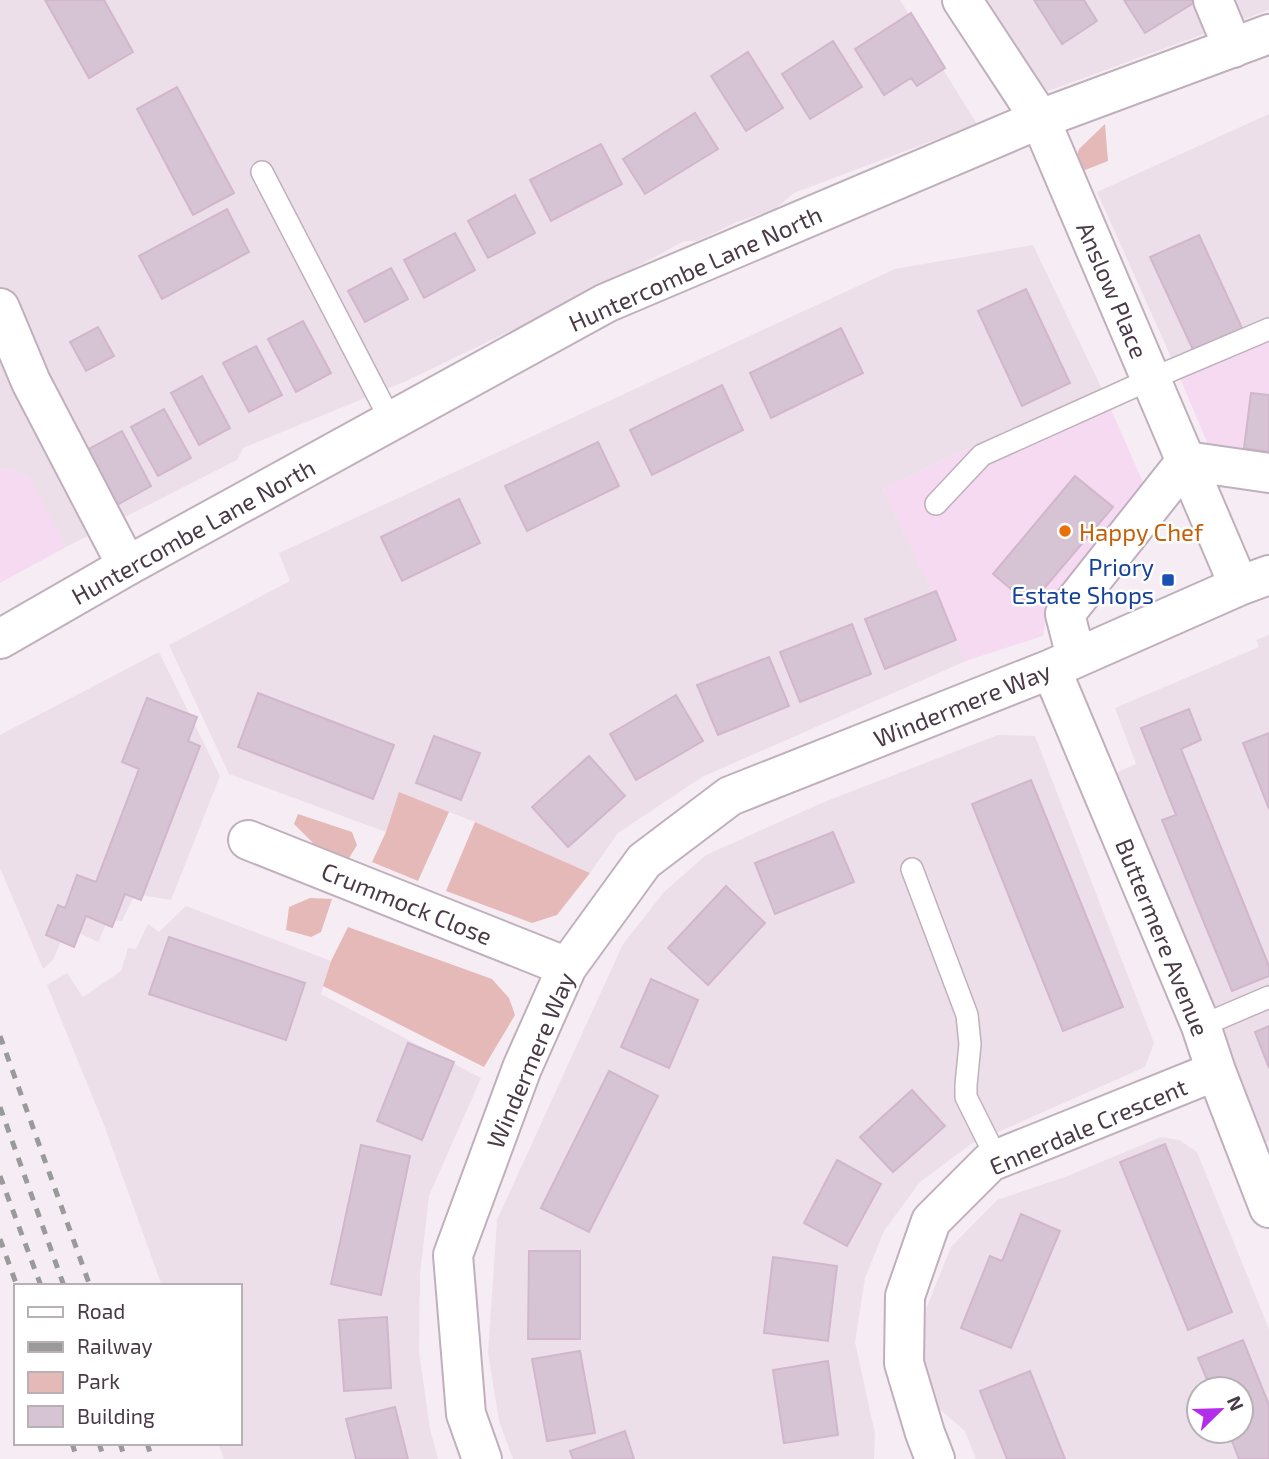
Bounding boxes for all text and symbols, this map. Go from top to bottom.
street label: Huntercombe Lane North [564,199,826,337]
street label: Anslow Place [1071,217,1155,363]
street label: Huntercombe Lane North [66,452,320,610]
place label: Happy Chef [1079,517,1204,546]
marker: Happy Chef [1057,523,1073,539]
place label: Priory Estate Shops [1012,552,1154,609]
marker: Priory Estate Shops [1160,572,1176,588]
street label: Windermere Way [869,655,1055,753]
street label: Buttermere Avenue [1110,834,1216,1040]
street label: Crummock Close [318,856,496,950]
street label: Windermere Way [480,967,580,1152]
street label: Ennerdale Crescent [985,1071,1191,1181]
legend [14,1284,242,1445]
text: Road [77,1298,125,1323]
text: Railway [77,1333,153,1358]
text: Park [77,1368,120,1393]
north arrow [1185,1375,1255,1445]
text: N [1223,1392,1249,1414]
text: Building [77,1403,155,1428]

